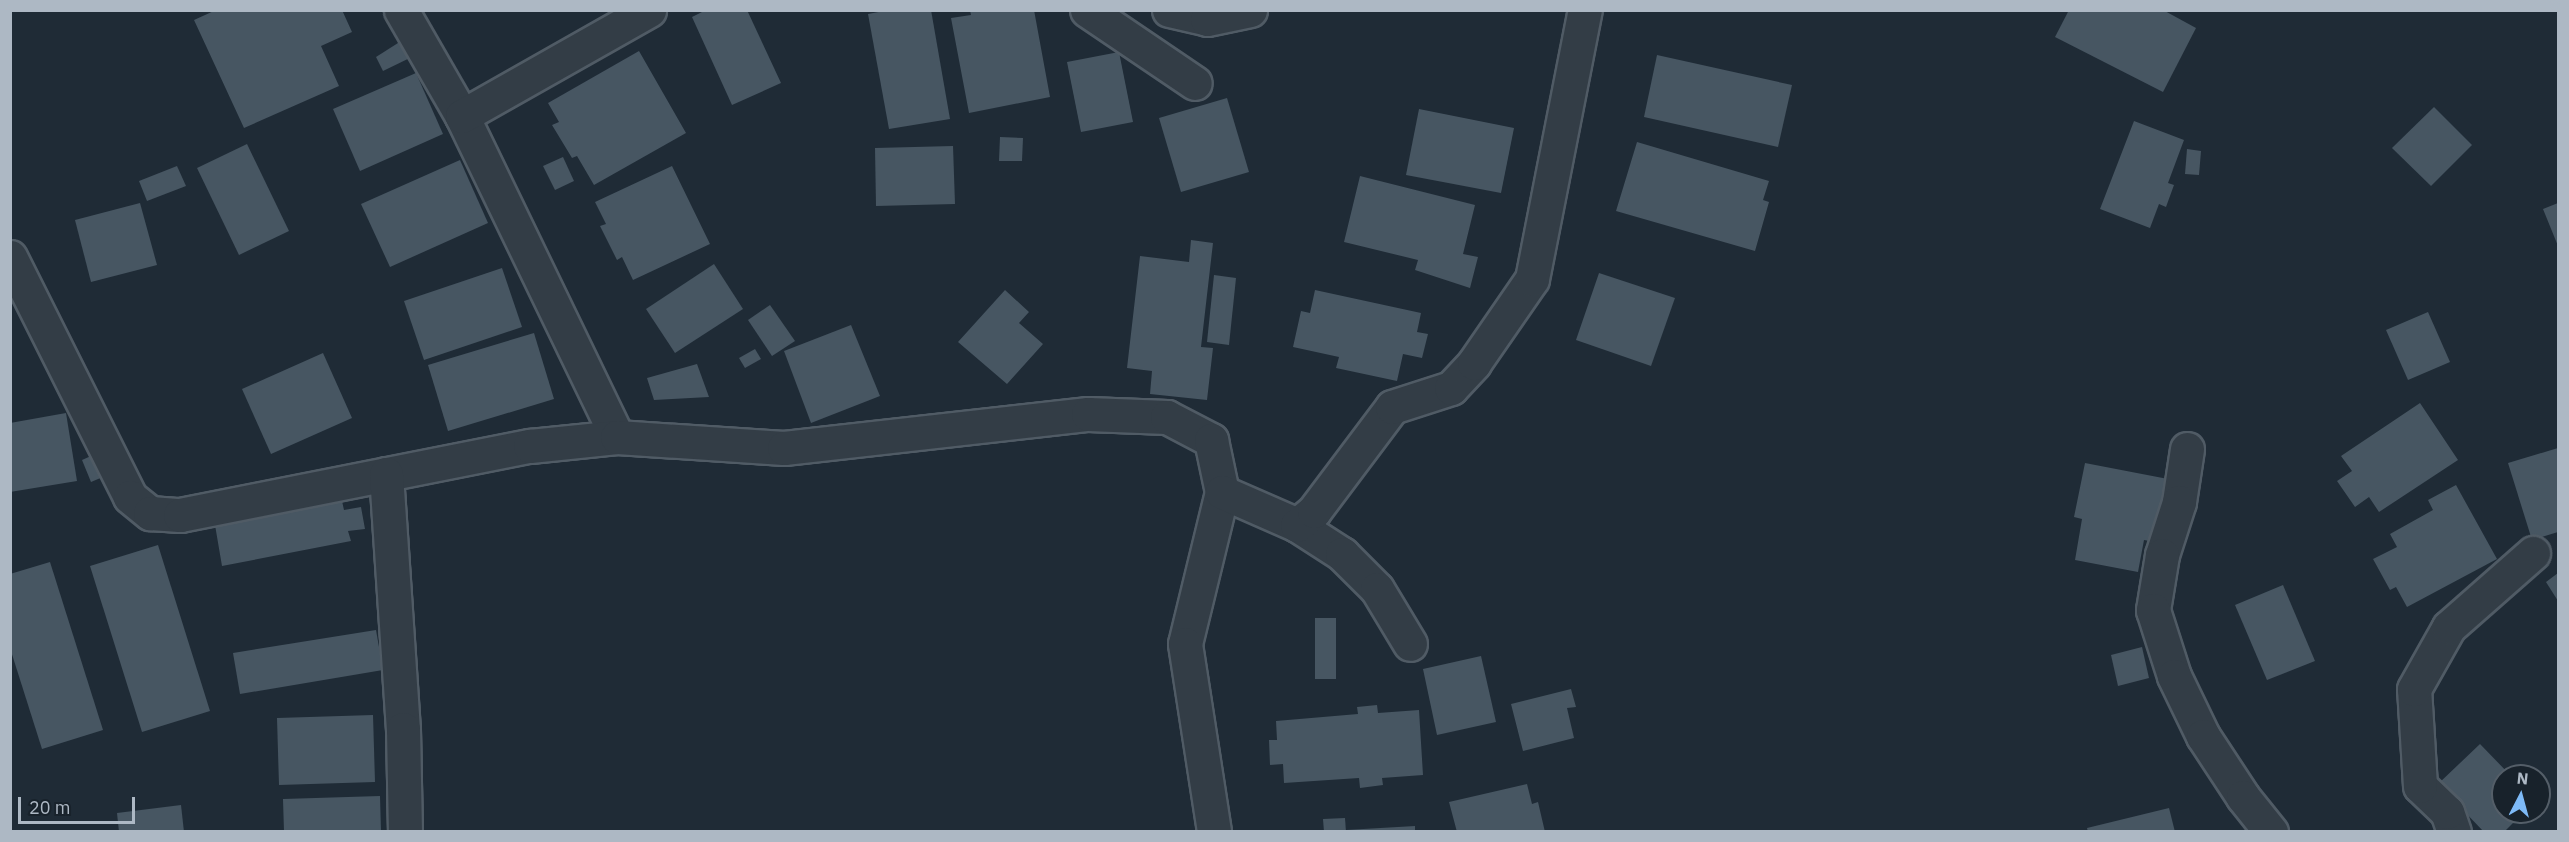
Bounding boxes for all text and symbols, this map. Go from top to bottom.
north arrow [2491,764,2551,824]
text: N [2516,768,2529,789]
scale bar [21,785,138,823]
text: 20 m [29,796,71,819]

